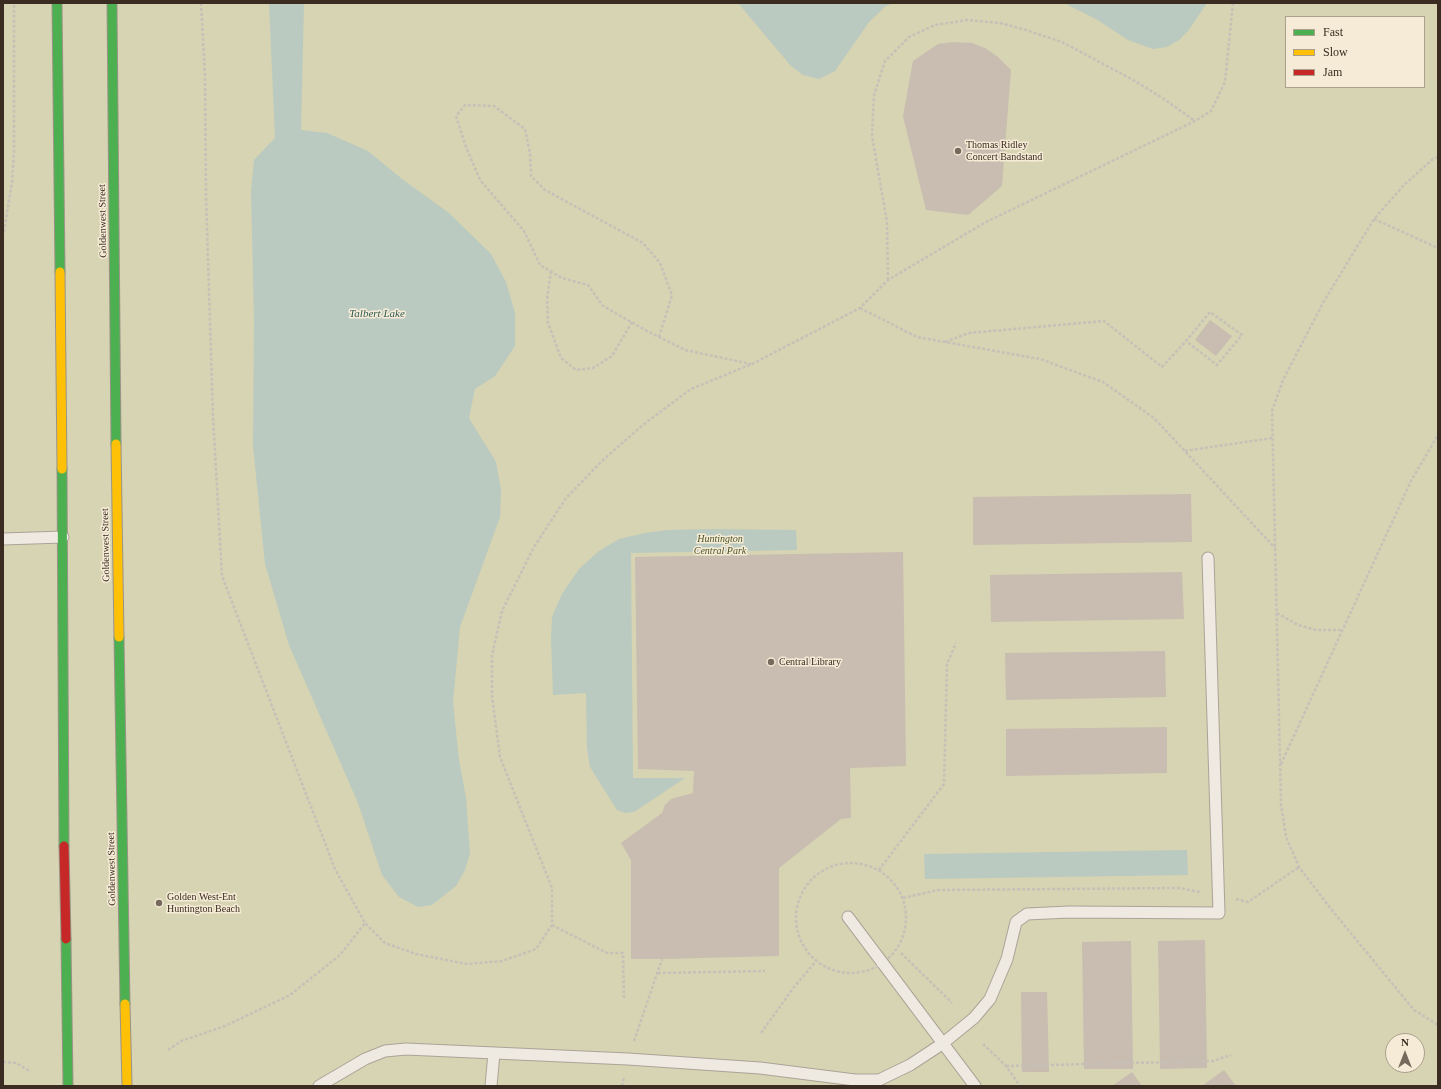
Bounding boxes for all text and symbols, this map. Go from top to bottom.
legend [1285,16,1425,88]
text: Fast [1323,25,1343,39]
text: Slow [1323,45,1348,59]
text: Jam [1323,65,1342,79]
place label: Thomas Ridley Concert Bandstand [966,139,1042,162]
marker: Thomas Ridley Concert Bandstand [953,146,963,156]
street label: Goldenwest Street [96,184,110,258]
water label: Talbert Lake [349,307,405,321]
street label: Goldenwest Street [99,508,113,582]
park label: Huntington Central Park [694,533,746,556]
place label: Central Library [779,656,841,668]
marker: Central Library [766,657,776,667]
street label: Goldenwest Street [105,832,119,906]
place label: Golden West-Ent Huntington Beach [167,891,240,914]
marker: Golden West-Ent Huntington Beach [154,898,164,908]
north arrow [1385,1033,1425,1073]
text: N [1401,1036,1409,1048]

